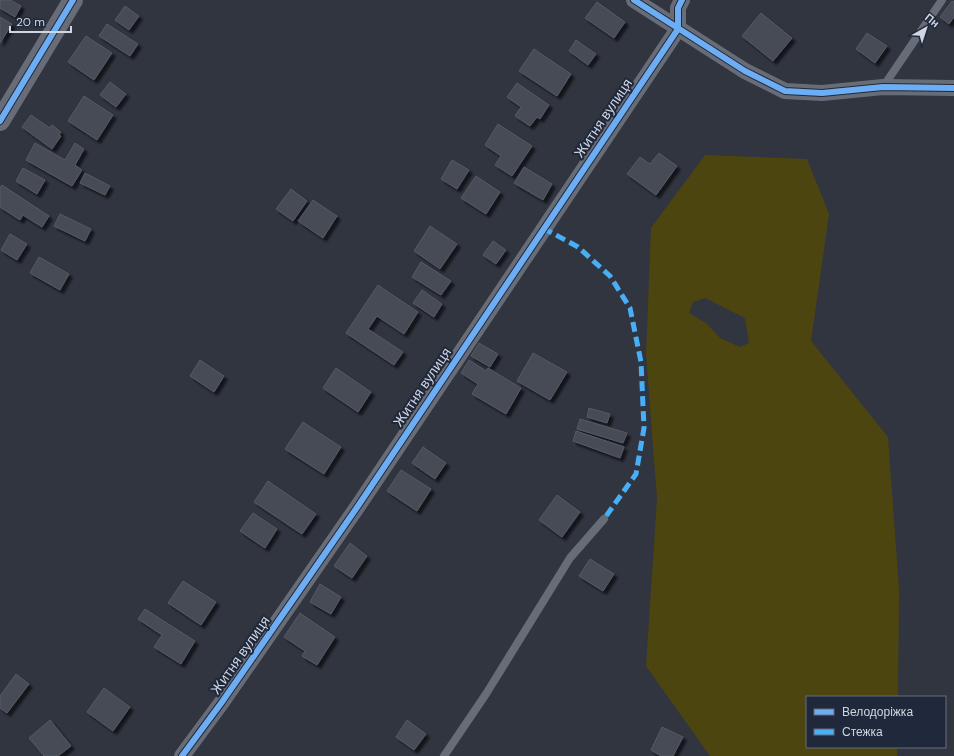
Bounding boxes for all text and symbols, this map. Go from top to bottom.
scale bar [10,8,71,34]
north arrow [906,8,946,48]
text: Пн [922,10,942,30]
text: 20 m [16,14,45,30]
street label: Житня вулиця [570,75,636,161]
street label: Житня вулиця [389,344,455,430]
street label: Житня вулиця [206,612,274,698]
legend [806,696,946,748]
text: Велодоріжка [842,704,913,720]
text: Стежка [842,724,883,740]

